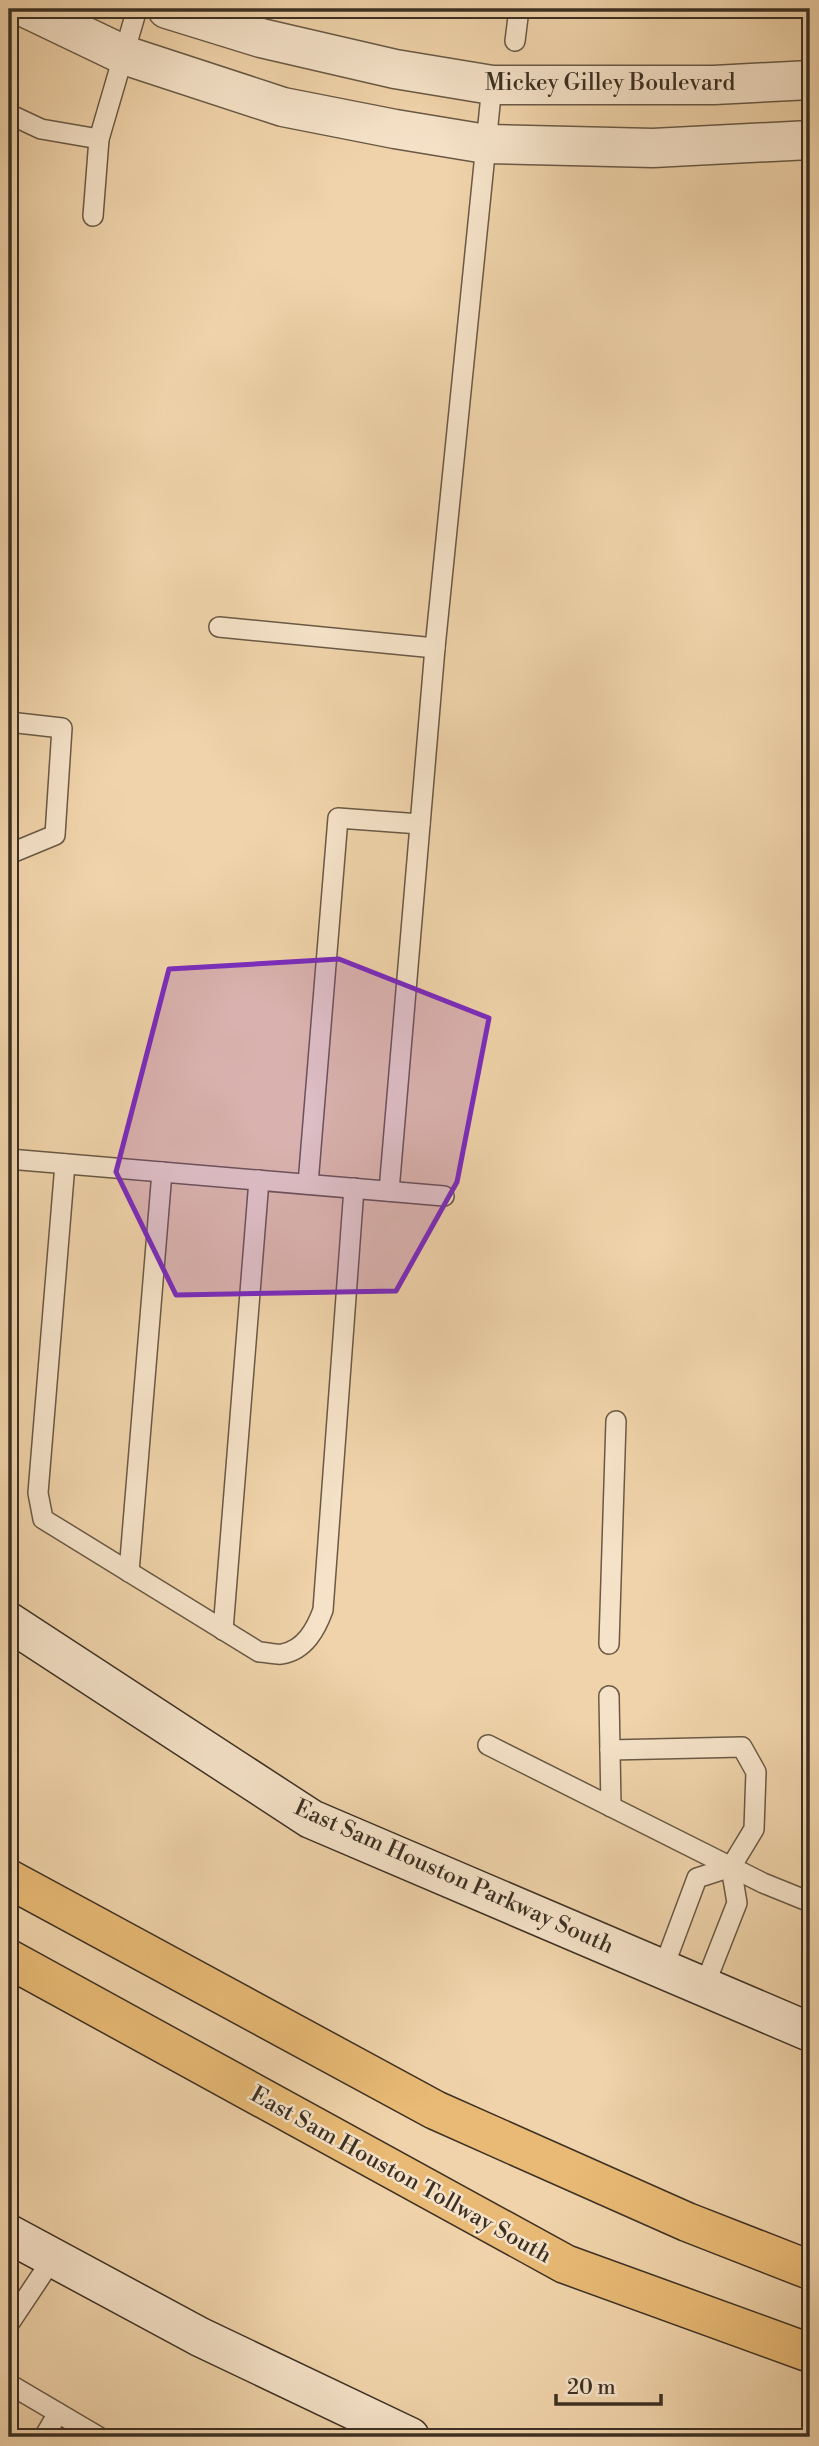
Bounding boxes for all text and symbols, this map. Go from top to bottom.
street label: Mickey Gilley Boulevard [485,69,735,97]
street label: East Sam Houston Parkway South [290,1794,618,1960]
street label: East Sam Houston Tollway South [246,2080,557,2270]
scale bar [556,2362,662,2406]
text: 20 m [567,2375,616,2401]

